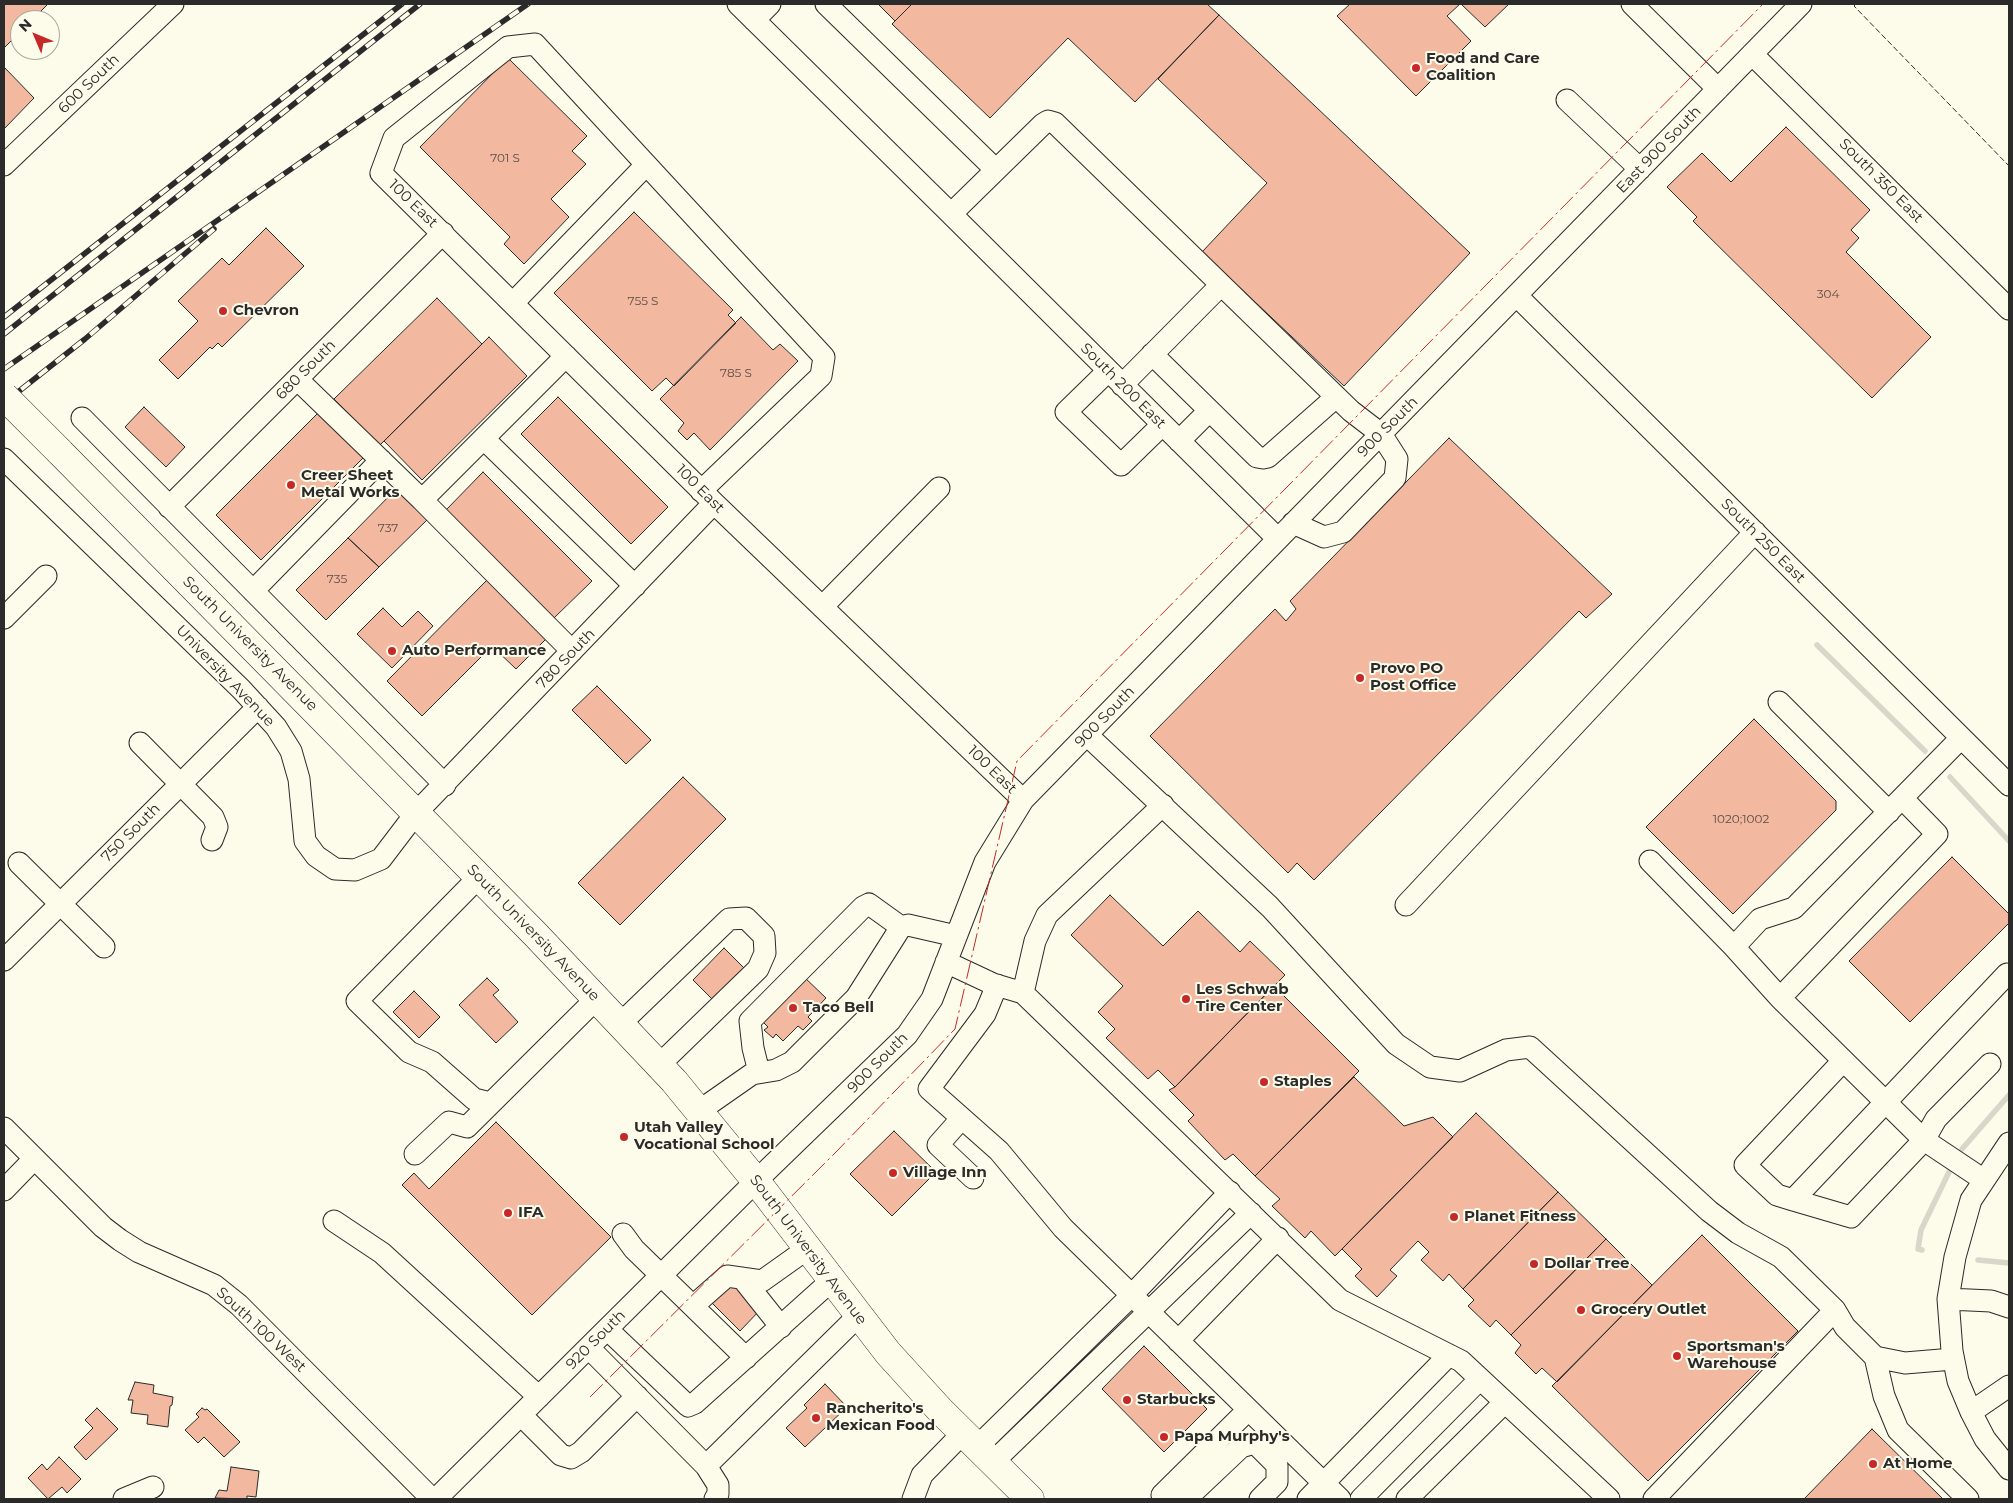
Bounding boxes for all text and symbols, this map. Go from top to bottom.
north arrow [10,10,60,60]
text: N [15,15,35,35]
street label: 600 South [55,50,123,118]
place label: Food and Care Coalition [1426,50,1540,85]
marker: Food and Care Coalition [1410,62,1422,74]
street label: East 900 South [1613,103,1705,197]
street label: South 350 East [1835,135,1927,227]
house number: 701 S [490,151,520,165]
street label: 100 East [385,176,441,232]
house number: 304 [1817,287,1839,301]
house number: 755 S [628,294,658,308]
place label: Chevron [233,302,299,320]
marker: Chevron [217,305,229,317]
street label: 680 South [272,336,340,404]
street label: South 200 East [1077,340,1169,432]
house number: 785 S [720,366,752,380]
street label: 900 South [1354,393,1422,461]
street label: 100 East [672,461,728,517]
place label: Creer Sheet Metal Works [301,467,399,502]
marker: Creer Sheet Metal Works [285,479,297,491]
street label: South 250 East [1717,495,1809,587]
house number: 737 [378,521,398,535]
house number: 735 [327,572,347,586]
street label: South University Avenue [179,573,321,715]
street label: University Avenue [172,621,278,731]
street label: 780 South [533,625,599,693]
place label: Auto Performance [402,642,546,660]
marker: Auto Performance [386,645,398,657]
place label: Provo PO Post Office [1370,660,1456,695]
marker: Provo PO Post Office [1354,672,1366,684]
street label: 900 South [1071,683,1139,751]
street label: 100 East [964,742,1020,798]
street label: 750 South [98,800,164,866]
house number: 1020;1002 [1713,812,1769,826]
street label: South University Avenue [463,861,603,1005]
place label: Les Schwab Tire Center [1196,981,1289,1016]
marker: Les Schwab Tire Center [1180,993,1192,1005]
place label: Taco Bell [803,999,874,1017]
marker: Taco Bell [787,1002,799,1014]
street label: 900 South [844,1029,912,1097]
place label: Staples [1274,1073,1331,1091]
marker: Staples [1258,1076,1270,1088]
place label: Utah Valley Vocational School [634,1119,775,1154]
marker: Utah Valley Vocational School [618,1131,630,1143]
place label: Village Inn [903,1164,987,1182]
marker: Village Inn [887,1167,899,1179]
street label: South University Avenue [746,1171,870,1329]
place label: IFA [518,1204,544,1222]
marker: IFA [502,1207,514,1219]
place label: Planet Fitness [1464,1208,1576,1226]
marker: Planet Fitness [1448,1211,1460,1223]
place label: Dollar Tree [1544,1255,1630,1273]
marker: Dollar Tree [1528,1258,1540,1270]
street label: South 100 West [212,1284,310,1376]
place label: Grocery Outlet [1591,1301,1707,1319]
marker: Grocery Outlet [1575,1304,1587,1316]
street label: 920 South [563,1307,629,1373]
place label: Sportsman's Warehouse [1687,1338,1785,1373]
marker: Sportsman's Warehouse [1671,1350,1683,1362]
place label: Starbucks [1137,1391,1215,1409]
marker: Starbucks [1121,1394,1133,1406]
place label: Rancherito's Mexican Food [826,1400,935,1435]
marker: Rancherito's Mexican Food [810,1412,822,1424]
place label: Papa Murphy's [1174,1428,1290,1446]
marker: Papa Murphy's [1158,1431,1170,1443]
place label: At Home [1883,1455,1952,1473]
marker: At Home [1867,1458,1879,1470]

